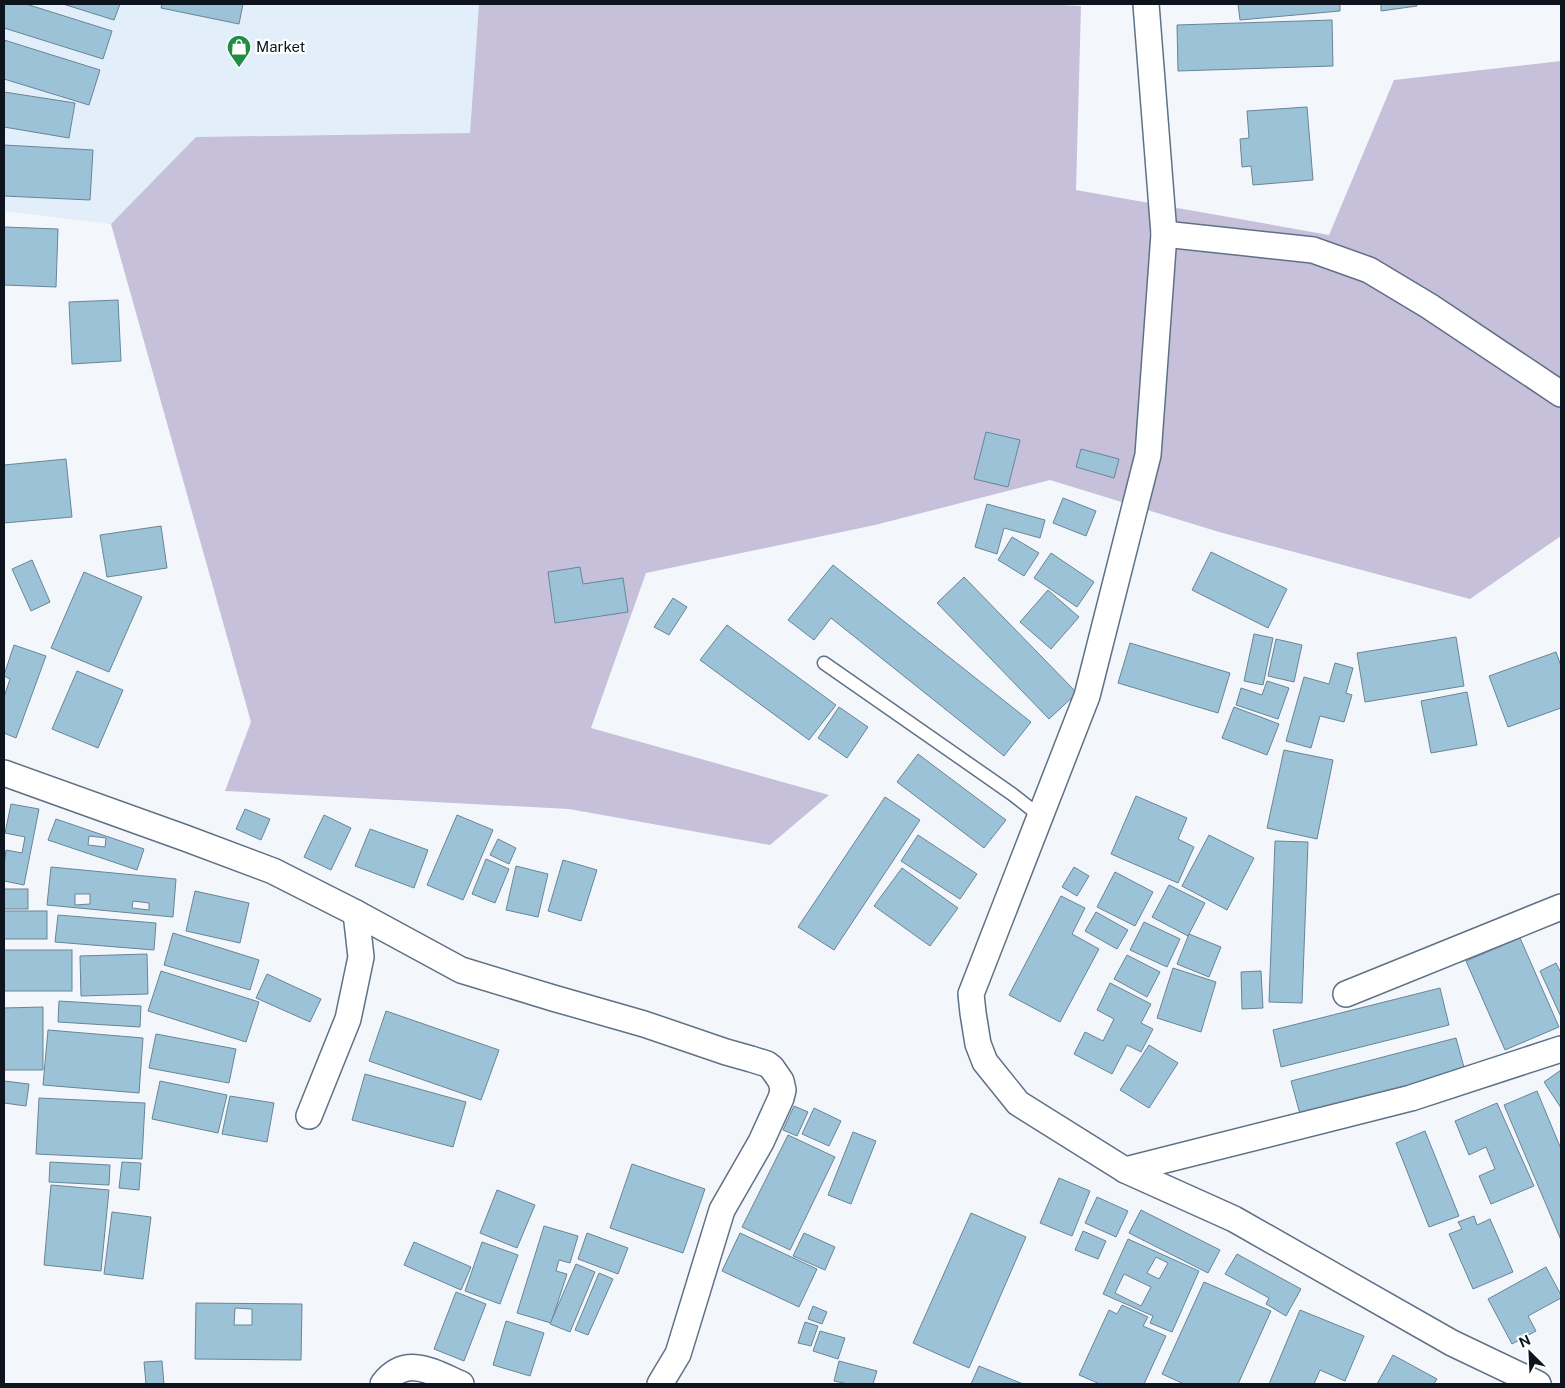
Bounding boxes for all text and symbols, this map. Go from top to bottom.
shop icon: Market [226,34,252,68]
place label: Market [256,38,306,55]
north arrow [1505,1328,1555,1378]
text: N [1516,1332,1533,1351]

